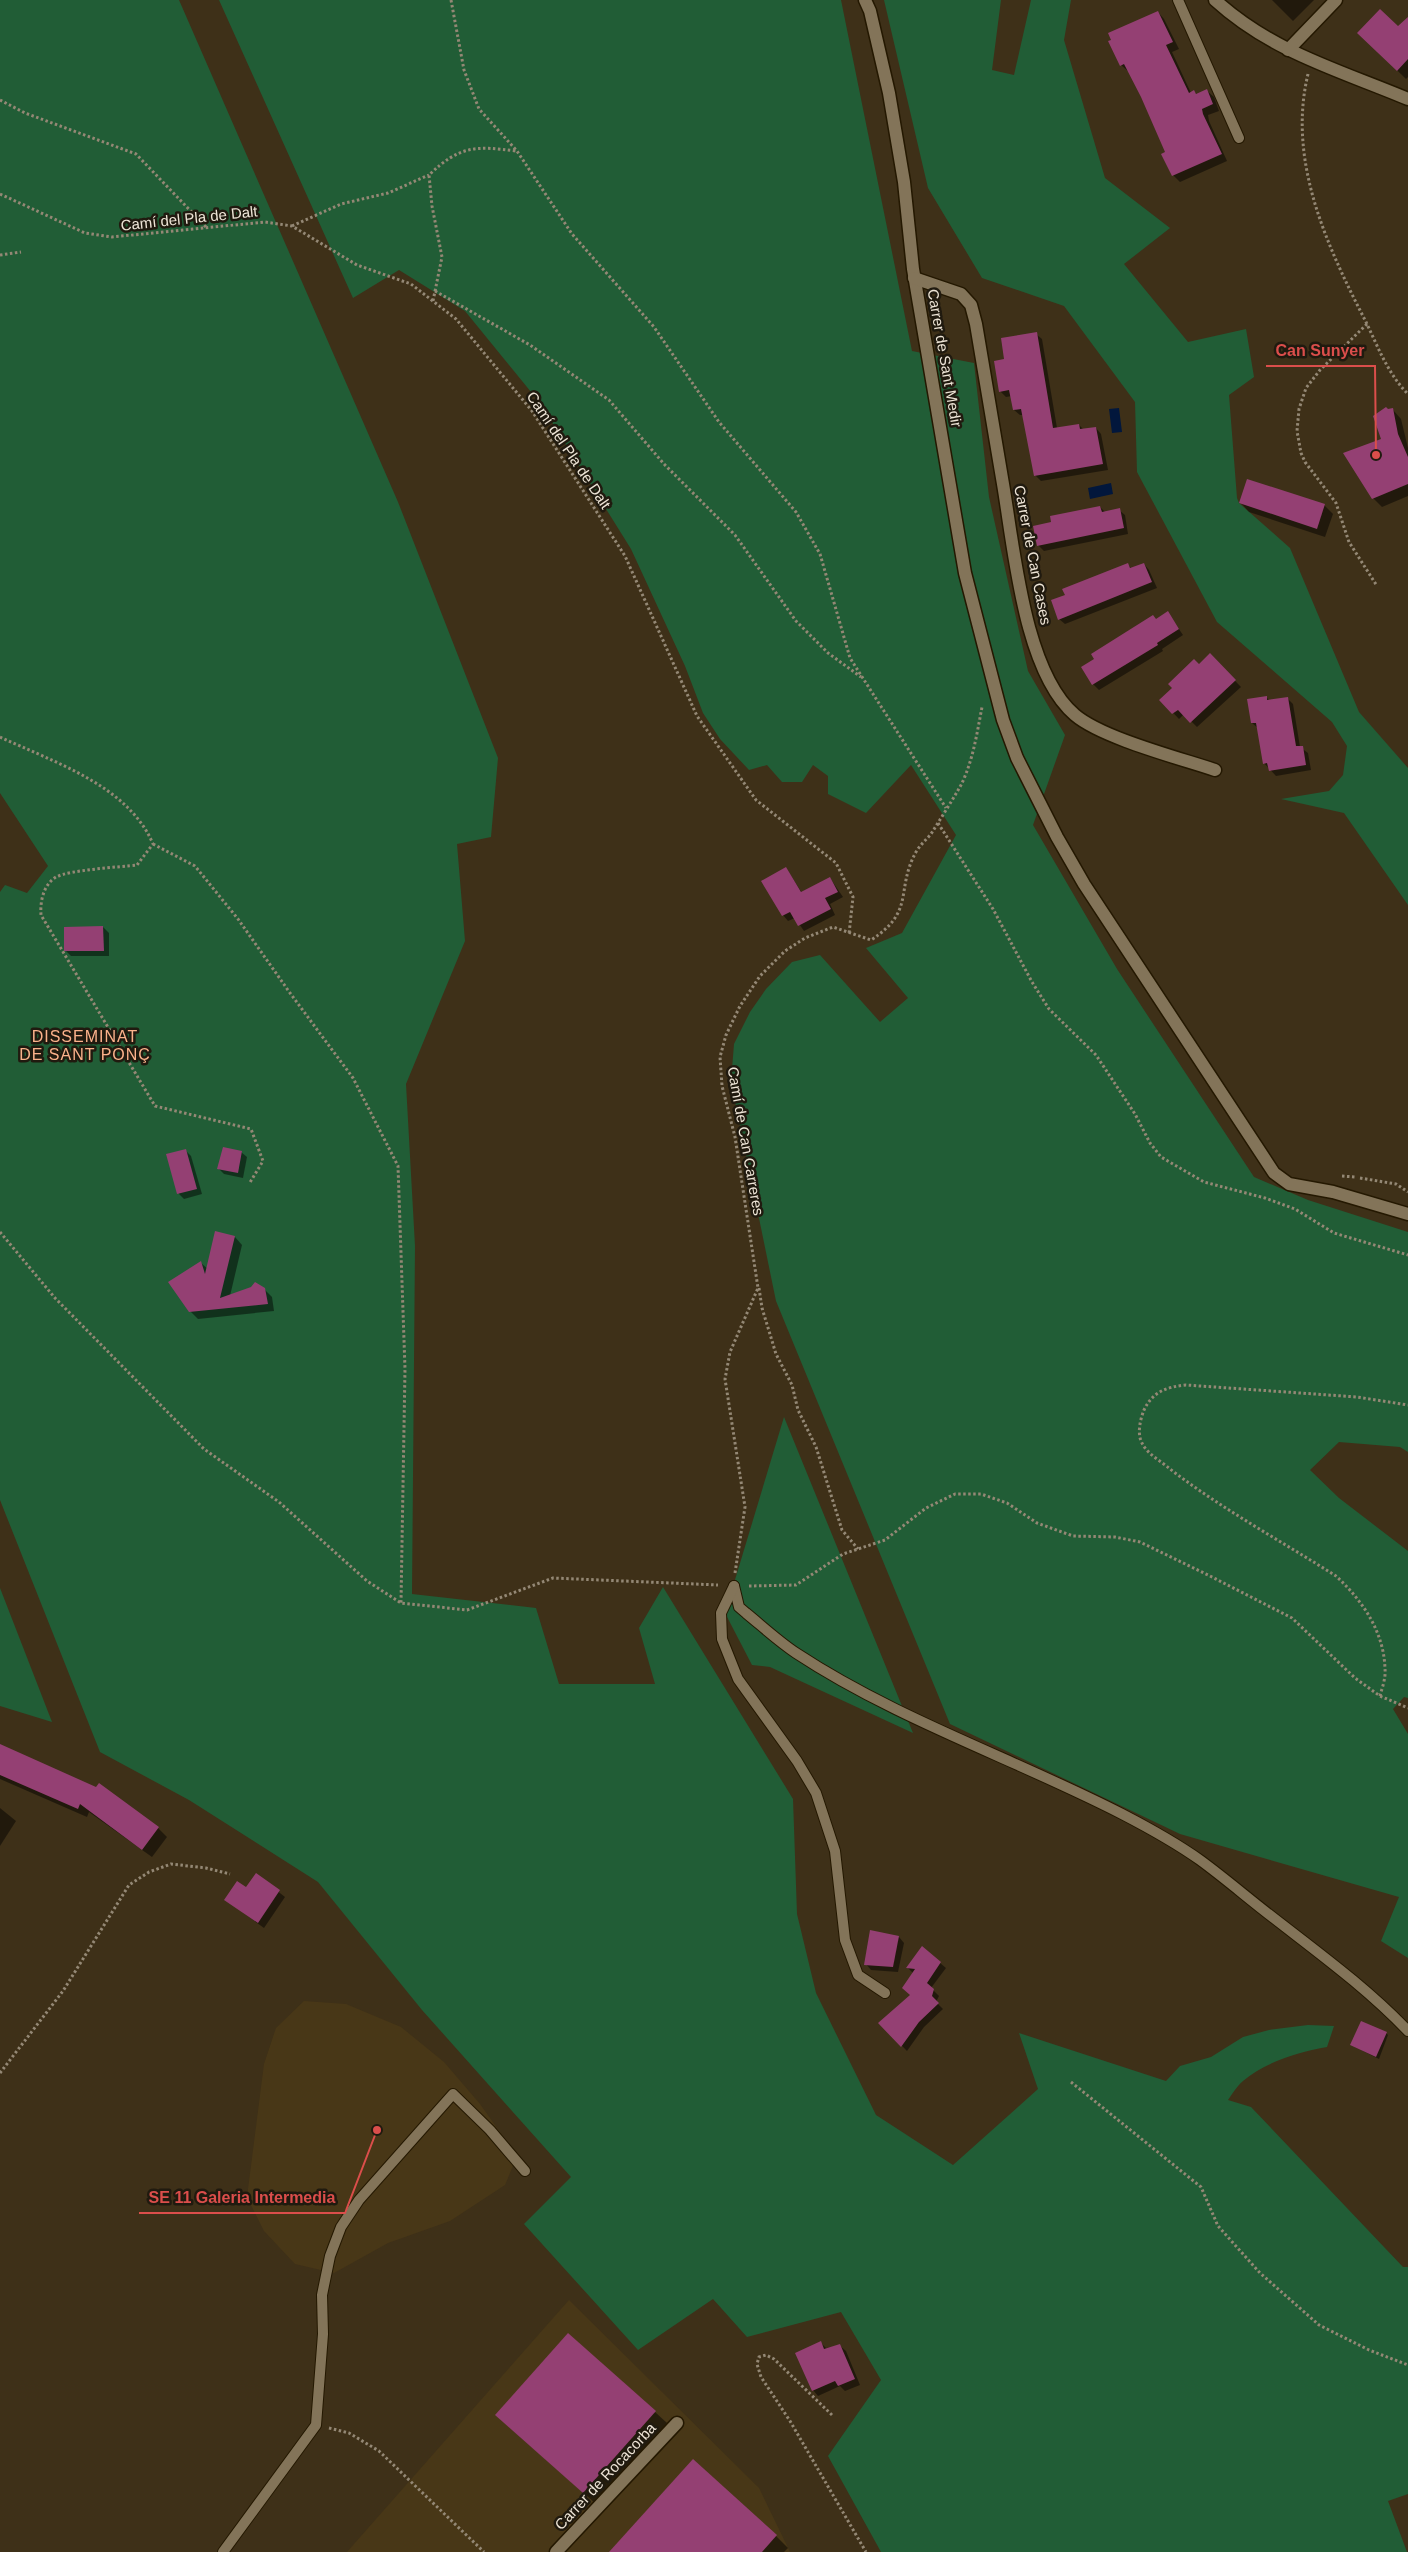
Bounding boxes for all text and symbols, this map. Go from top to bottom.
street label: Camí del Pla de Dalt [120,202,259,234]
street label: Carrer de Sant Medir [924,288,966,428]
callout: Can Sunyer [1266,335,1375,366]
text: Can Sunyer [1276,342,1364,359]
street label: Camí del Pla de Dalt [523,388,615,512]
street label: Carrer de Can Cases [1011,484,1055,626]
district label: DISSEMINAT DE SANT PONÇ [19,1028,151,1063]
street label: Camí de Can Carreres [725,1065,767,1217]
callout: SE 11 Galeria Intermedia [139,2182,345,2213]
text: SE 11 Galeria Intermedia [149,2189,335,2206]
street label: Carrer de Rocacorba [551,2419,659,2533]

